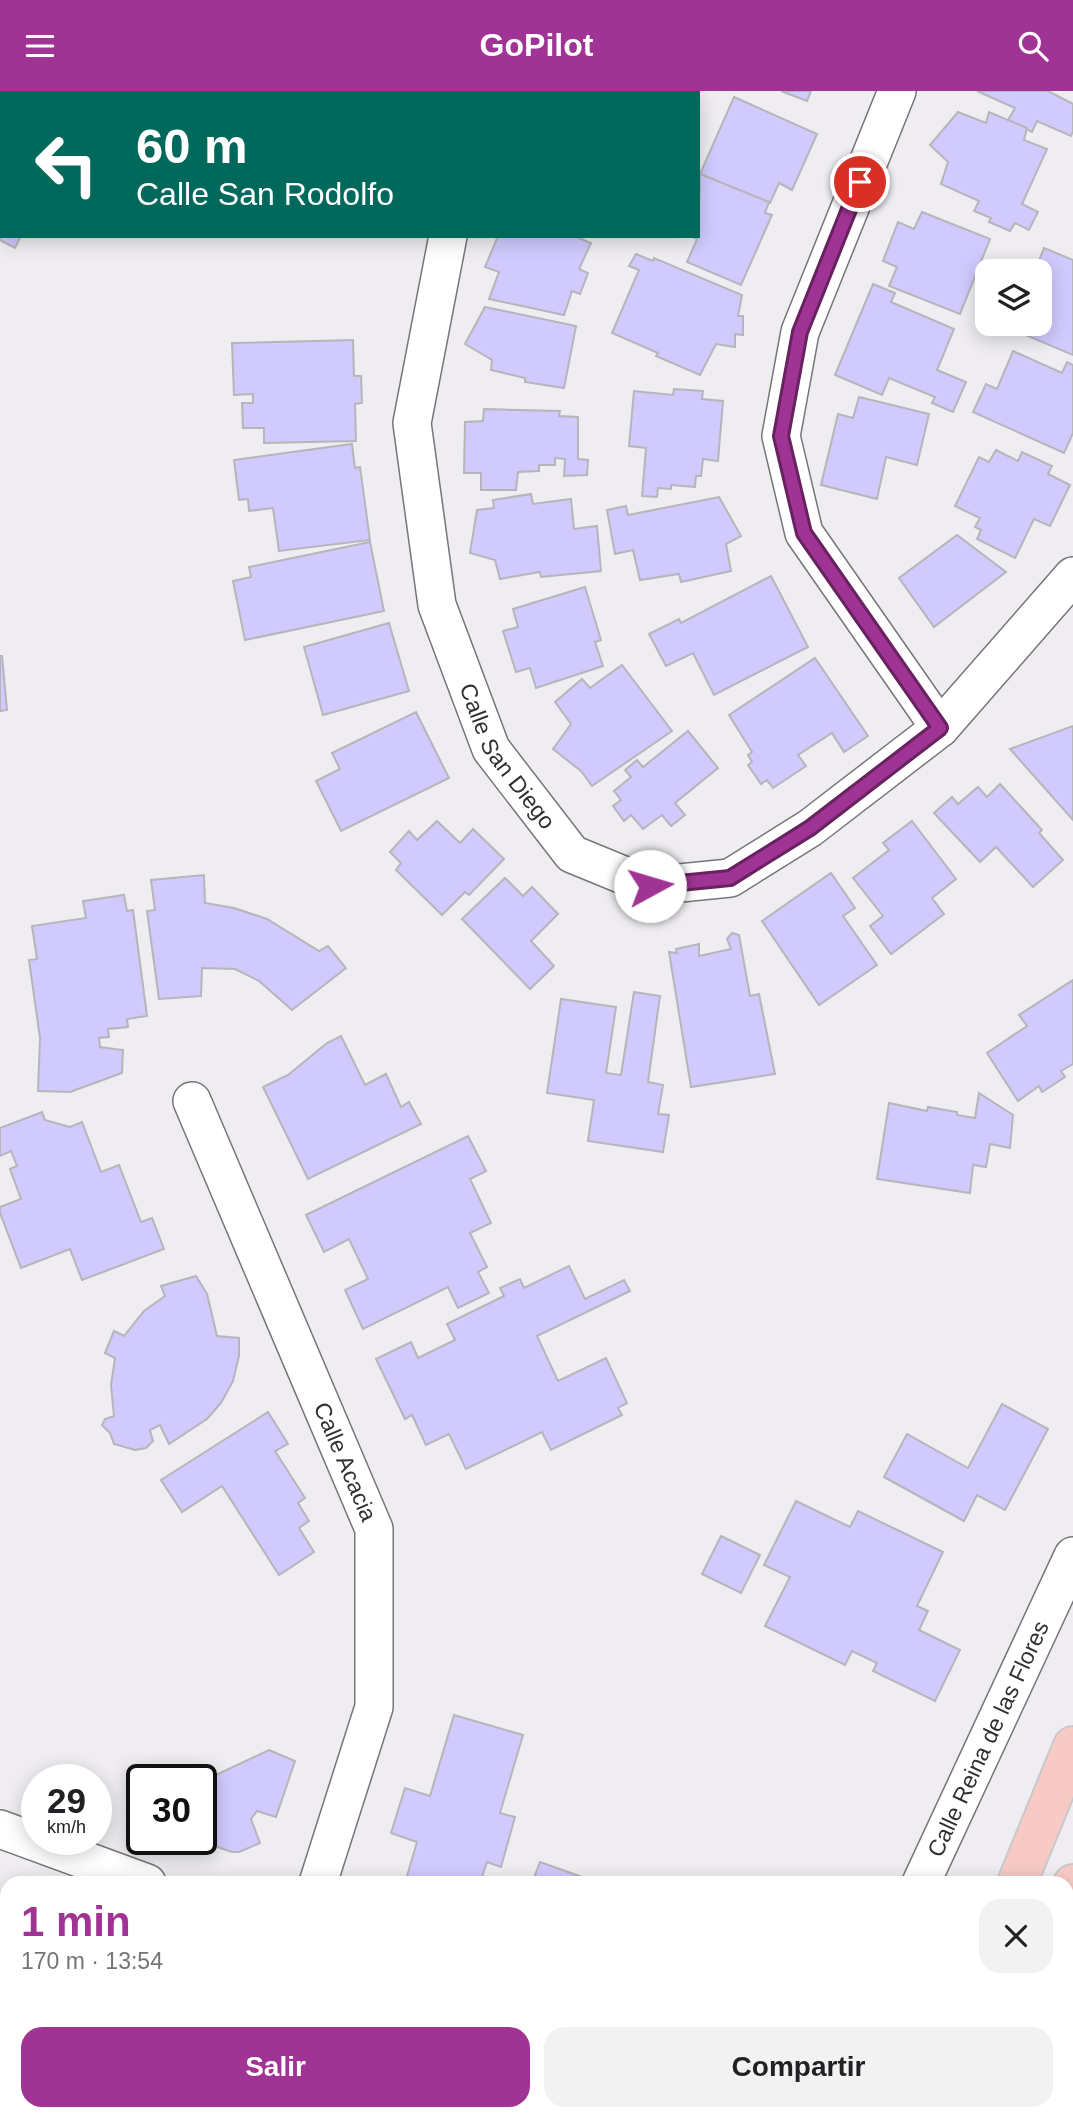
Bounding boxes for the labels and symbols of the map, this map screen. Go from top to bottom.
pin [830,152,890,212]
street label: Calle San Diego [455,680,561,834]
position arrow [613,849,687,923]
street label: Calle Acacia [309,1398,382,1525]
street label: Calle Reina de las Flores [922,1617,1054,1861]
speed limit sign: 30 [126,1764,217,1855]

